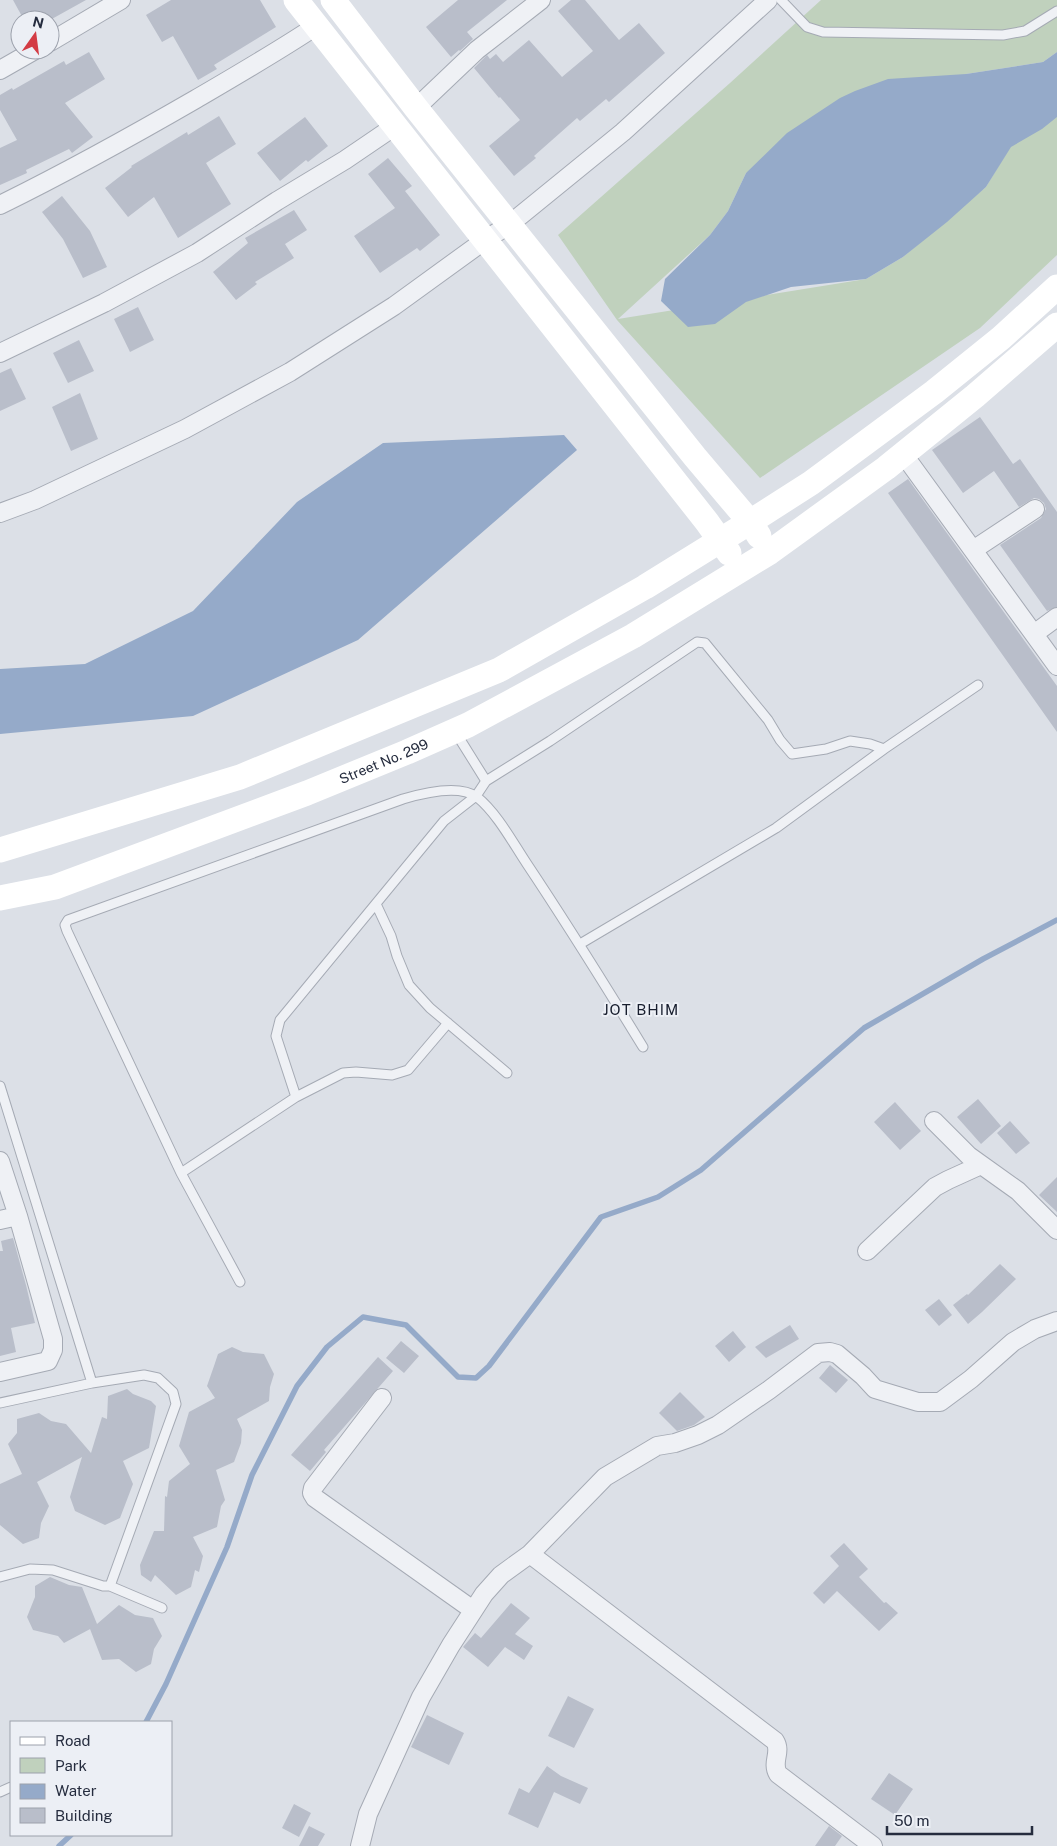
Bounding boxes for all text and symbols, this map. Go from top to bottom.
north arrow [10,10,60,60]
text: N [31,13,45,31]
street label: Street No. 299 [337,736,431,787]
district label: JOT BHIM [603,1001,679,1018]
legend [10,1721,172,1836]
text: Road [55,1732,91,1749]
text: Park [55,1757,87,1774]
text: Water [55,1782,97,1799]
scale bar [887,1804,1032,1836]
text: Building [55,1807,113,1824]
text: 50 m [894,1812,929,1829]

